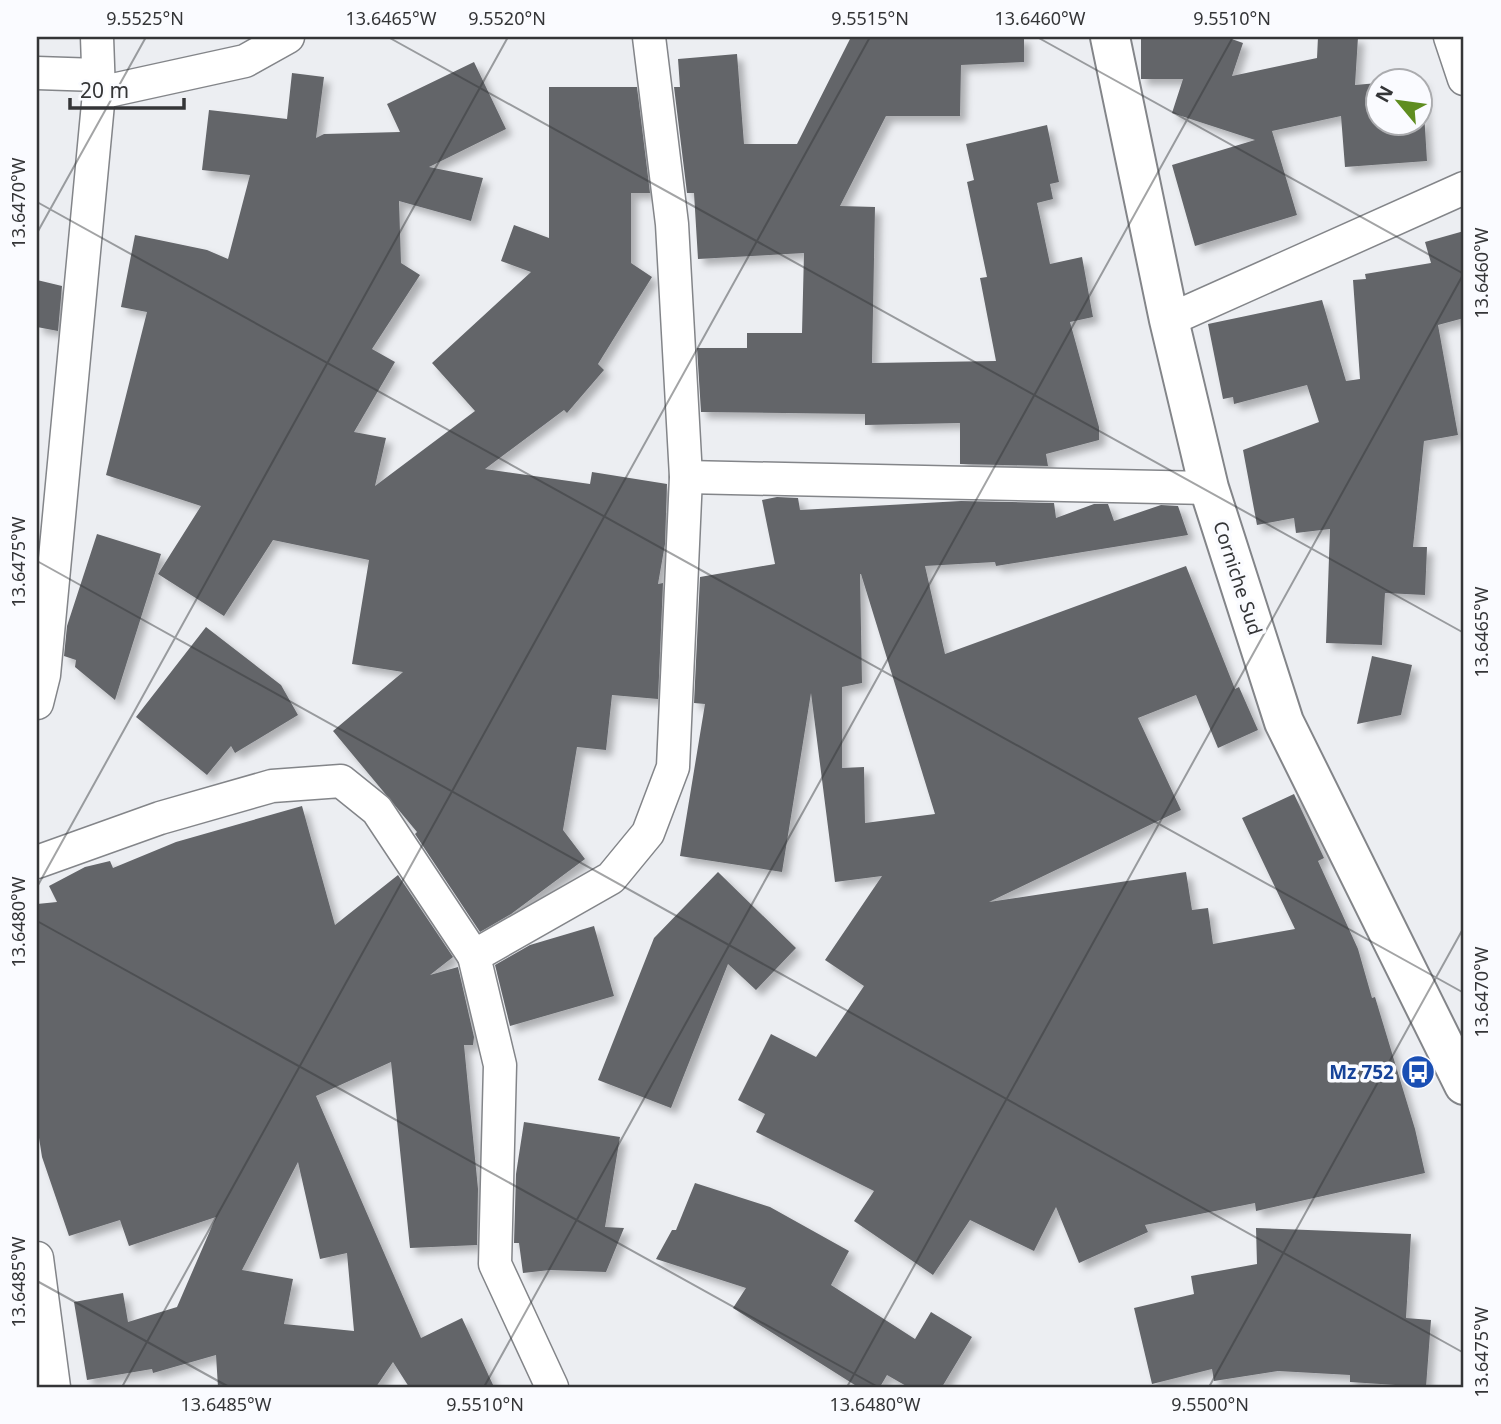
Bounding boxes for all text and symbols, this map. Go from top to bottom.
text: 9.5525°N [106,6,184,30]
text: 13.6465°W [345,6,437,30]
text: 9.5520°N [468,6,546,30]
text: 9.5515°N [831,6,909,30]
text: 13.6460°W [994,6,1086,30]
text: 9.5510°N [1193,6,1271,30]
scale bar [70,66,184,110]
north arrow [1364,66,1434,136]
text: 20 m [80,76,129,104]
text: N [1369,81,1399,107]
text: 13.6470°W [6,157,30,249]
text: 13.6460°W [1469,227,1493,319]
text: 13.6475°W [6,516,30,608]
street label: Corniche Sud [1207,518,1269,638]
text: 13.6465°W [1469,586,1493,678]
text: 13.6480°W [6,876,30,968]
text: 13.6470°W [1469,946,1493,1038]
bus stop icon: Mz 752 [1399,1053,1437,1091]
place label: Mz 752 [1329,1059,1394,1085]
text: 13.6485°W [6,1236,30,1328]
text: 13.6475°W [1469,1306,1493,1398]
text: 13.6485°W [180,1392,272,1416]
text: 9.5510°N [446,1392,524,1416]
text: 13.6480°W [829,1392,921,1416]
text: 9.5500°N [1171,1392,1249,1416]

